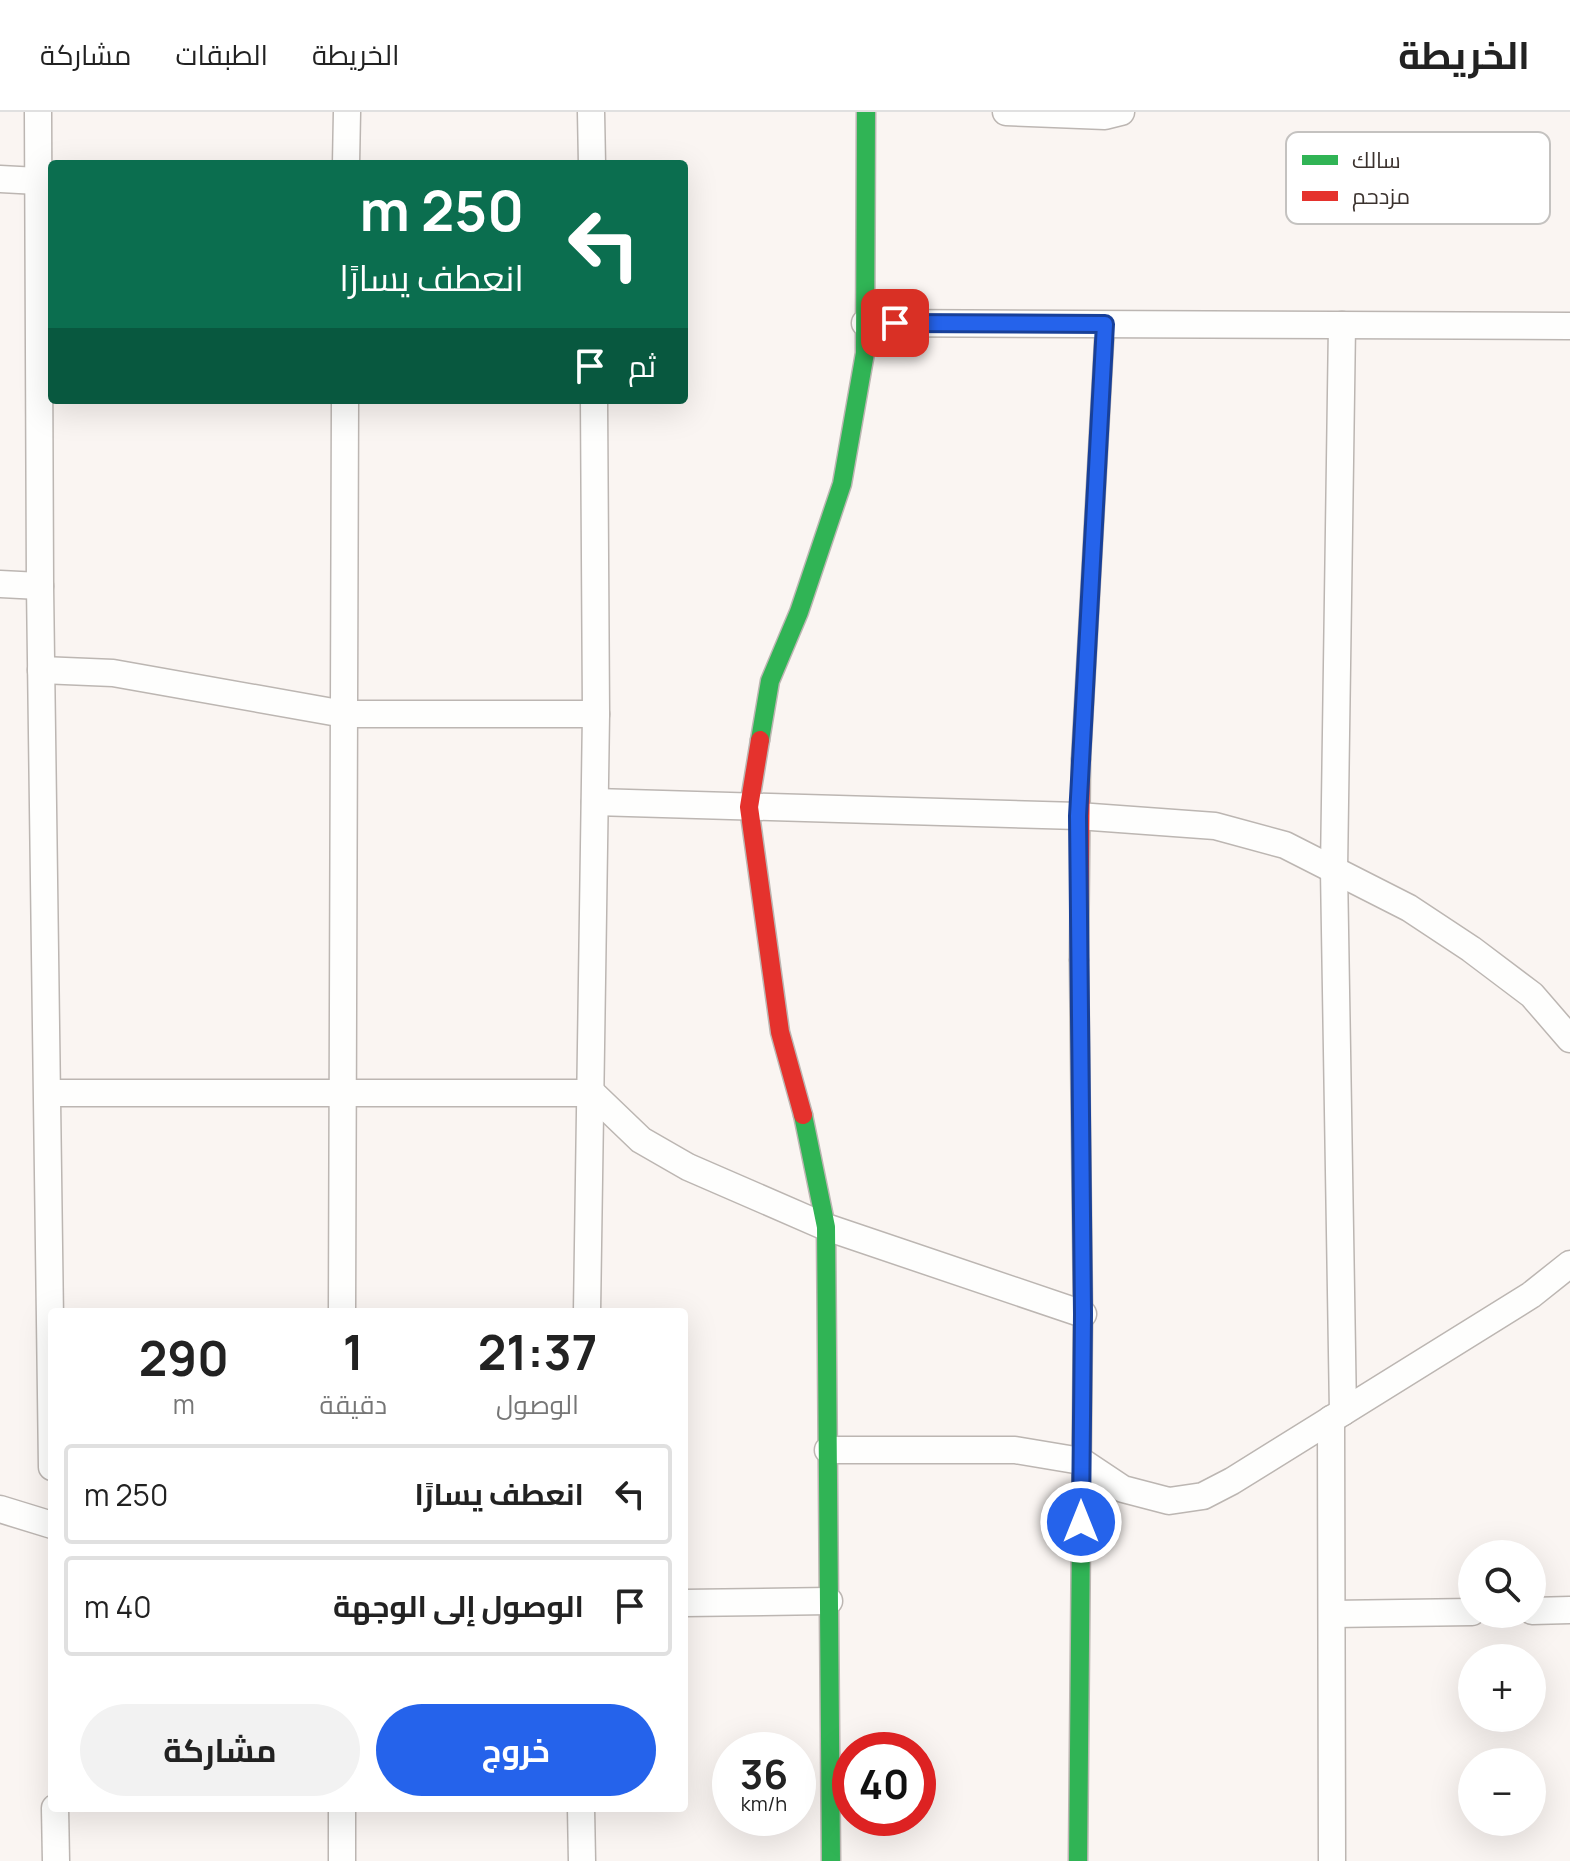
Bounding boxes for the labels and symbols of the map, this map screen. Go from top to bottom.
legend [1286,132,1550,224]
text: سالك [1352,145,1401,175]
text: مزدحم [1352,181,1410,212]
pin [861,289,929,357]
position arrow [1039,1480,1123,1564]
speed limit sign: 40 [832,1732,936,1836]

